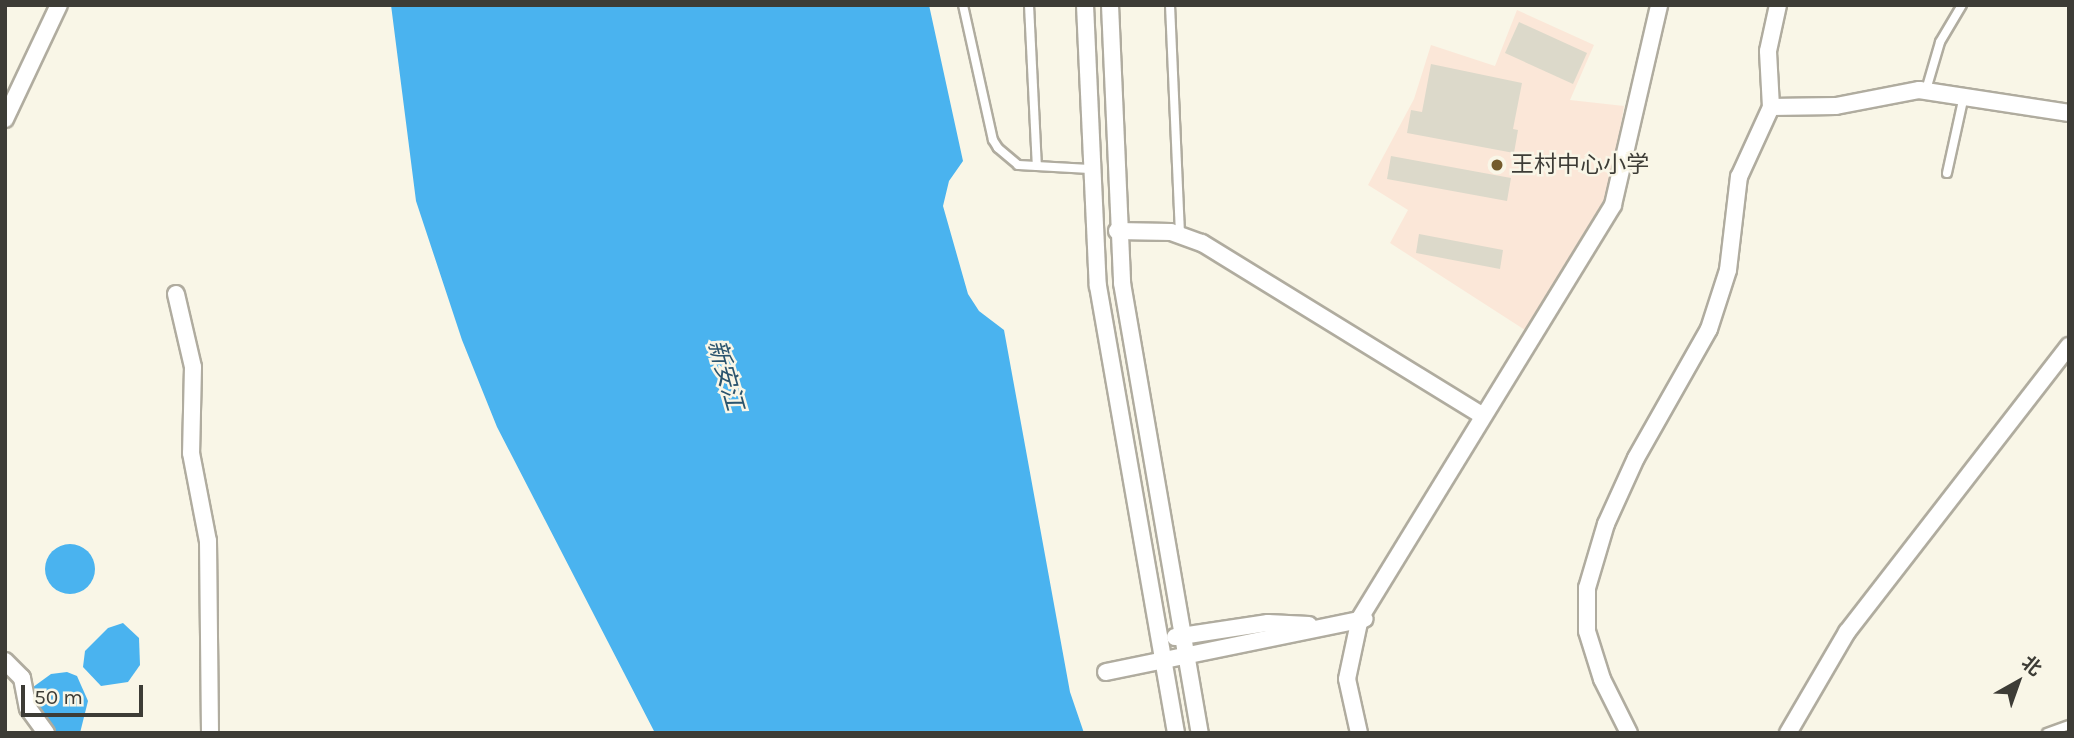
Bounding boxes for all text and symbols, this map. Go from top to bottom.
place label: 王村中心小学 [1511,151,1649,179]
marker: 王村中心小学 [1489,157,1505,173]
water label: 新安江 [701,336,749,414]
north arrow [1983,647,2053,717]
text: 北 [2017,651,2046,680]
scale bar [24,672,147,716]
text: 50 m [34,685,83,709]

